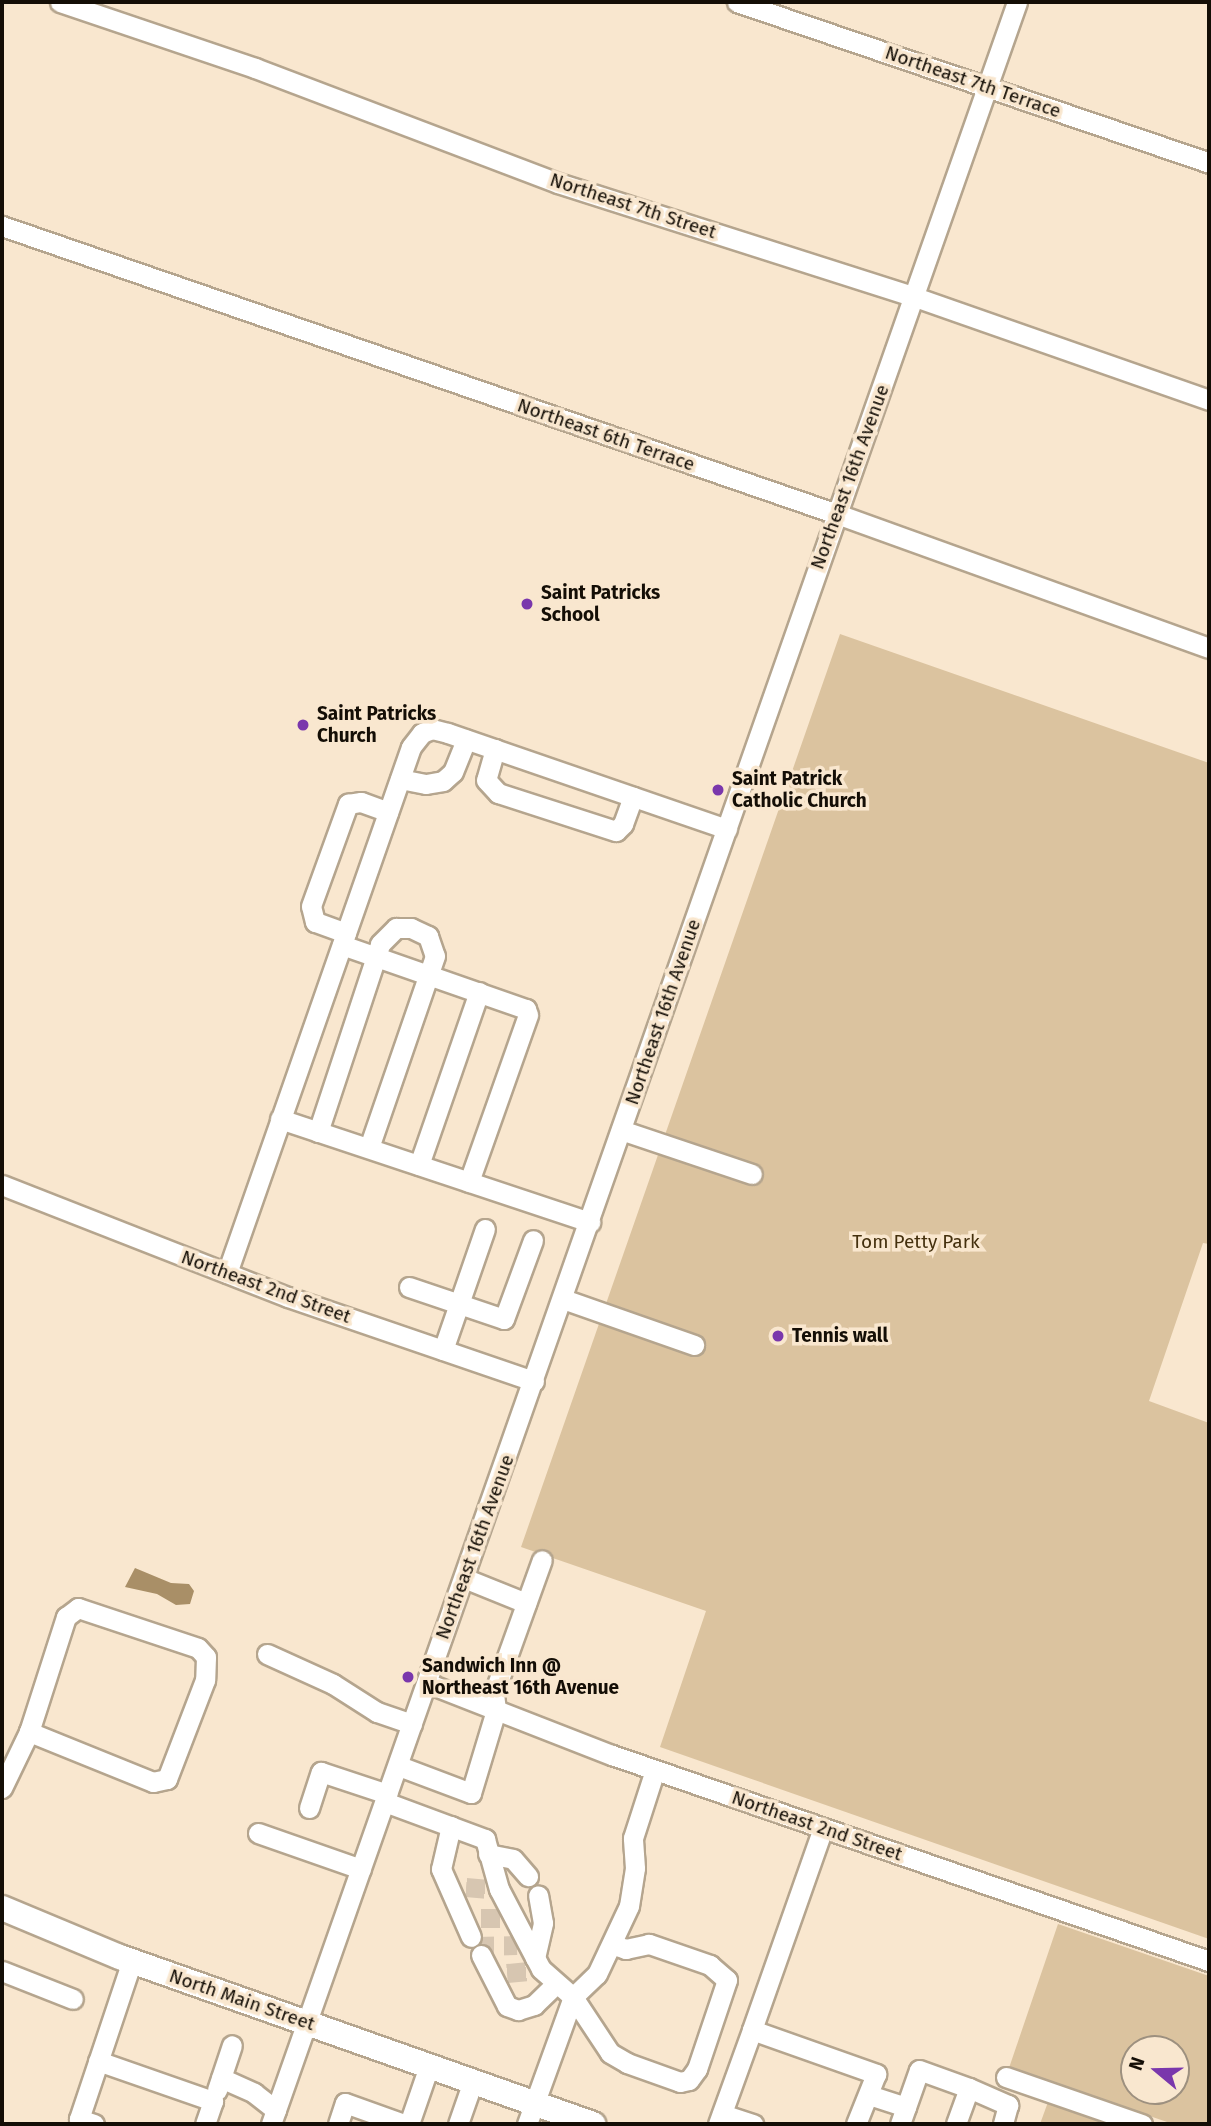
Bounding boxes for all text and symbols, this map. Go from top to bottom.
street label: Northeast 7th Terrace [882,41,1064,123]
street label: Northeast 7th Street [547,168,719,244]
street label: Northeast 16th Avenue [806,382,894,572]
street label: Northeast 6th Terrace [514,394,698,476]
place label: Saint Patricks School [541,582,660,626]
marker: Saint Patricks School [519,596,535,612]
place label: Saint Patricks Church [317,703,436,747]
marker: Saint Patricks Church [295,717,311,733]
place label: Saint Patrick Catholic Church [732,768,867,812]
marker: Saint Patrick Catholic Church [710,782,726,798]
street label: Northeast 16th Avenue [620,916,706,1108]
park label: Tom Petty Park [852,1231,980,1253]
street label: Northeast 2nd Street [178,1246,354,1328]
place label: Tennis wall [792,1325,888,1347]
marker: Tennis wall [770,1328,786,1344]
street label: Northeast 16th Avenue [431,1452,519,1642]
place label: Sandwich Inn @ Northeast 16th Avenue [422,1655,619,1699]
marker: Sandwich Inn @ Northeast 16th Avenue [400,1669,416,1685]
street label: Northeast 2nd Street [729,1786,905,1866]
street label: North Main Street [166,1964,318,2036]
north arrow [1120,2035,1190,2105]
text: N [1124,2054,1149,2073]

